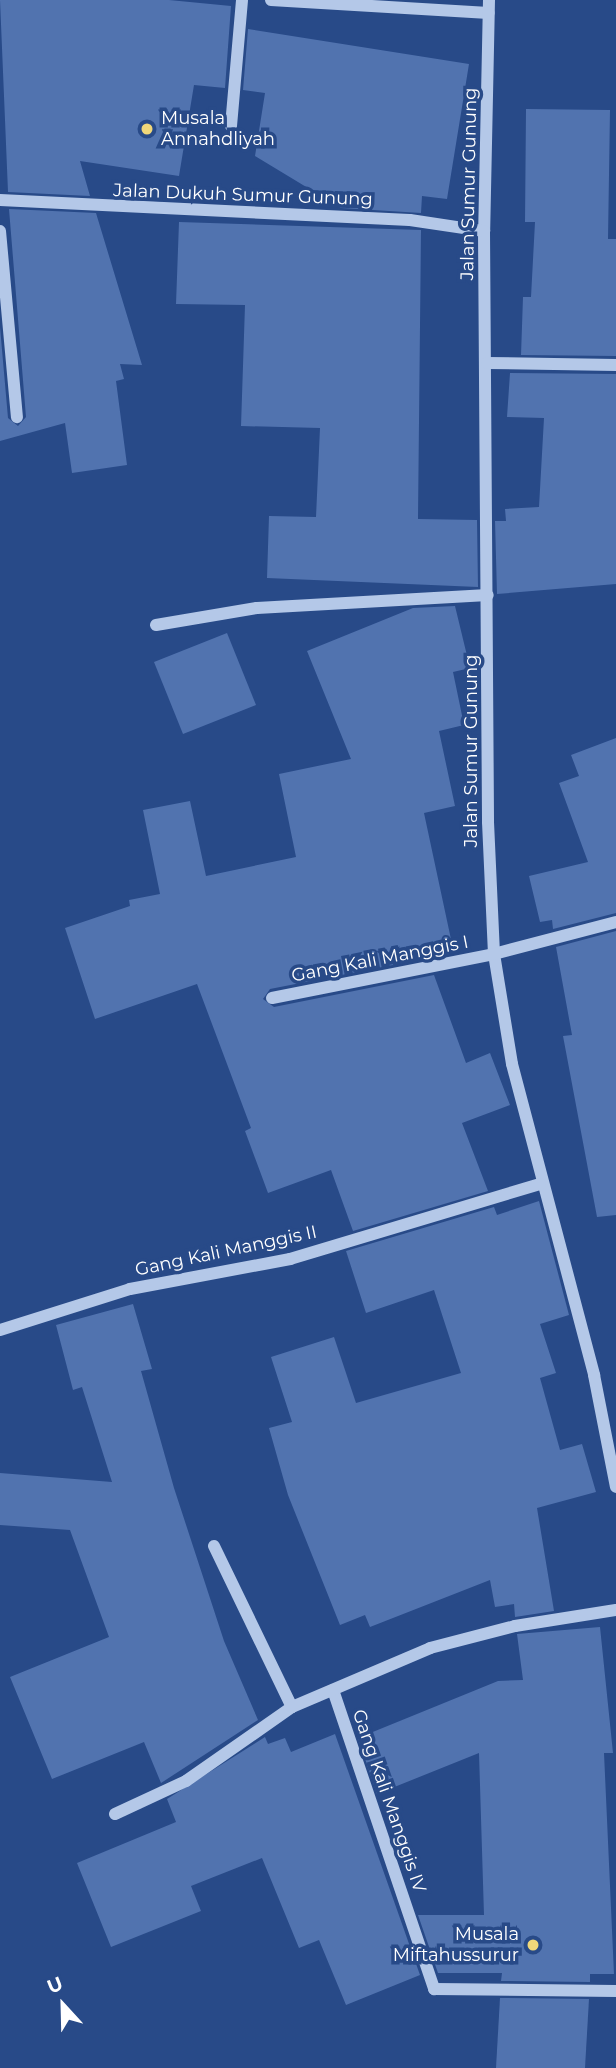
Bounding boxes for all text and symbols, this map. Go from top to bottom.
street label: Jalan Sumur Gunung [457,87,481,281]
place label: Musala Annahdliyah [161,108,275,150]
marker: Musala Annahdliyah [139,121,155,137]
street label: Jalan Dukuh Sumur Gunung [113,180,373,210]
street label: Jalan Sumur Gunung [460,654,482,848]
street label: Gang Kali Manggis I [290,931,470,987]
street label: Gang Kali Manggis II [133,1221,319,1281]
street label: Gang Kali Manggis IV [348,1707,430,1895]
place label: Musala Miftahussurur [393,1924,519,1966]
marker: Musala Miftahussurur [525,1937,541,1953]
north arrow [28,1970,98,2040]
text: U [44,1972,66,1999]

